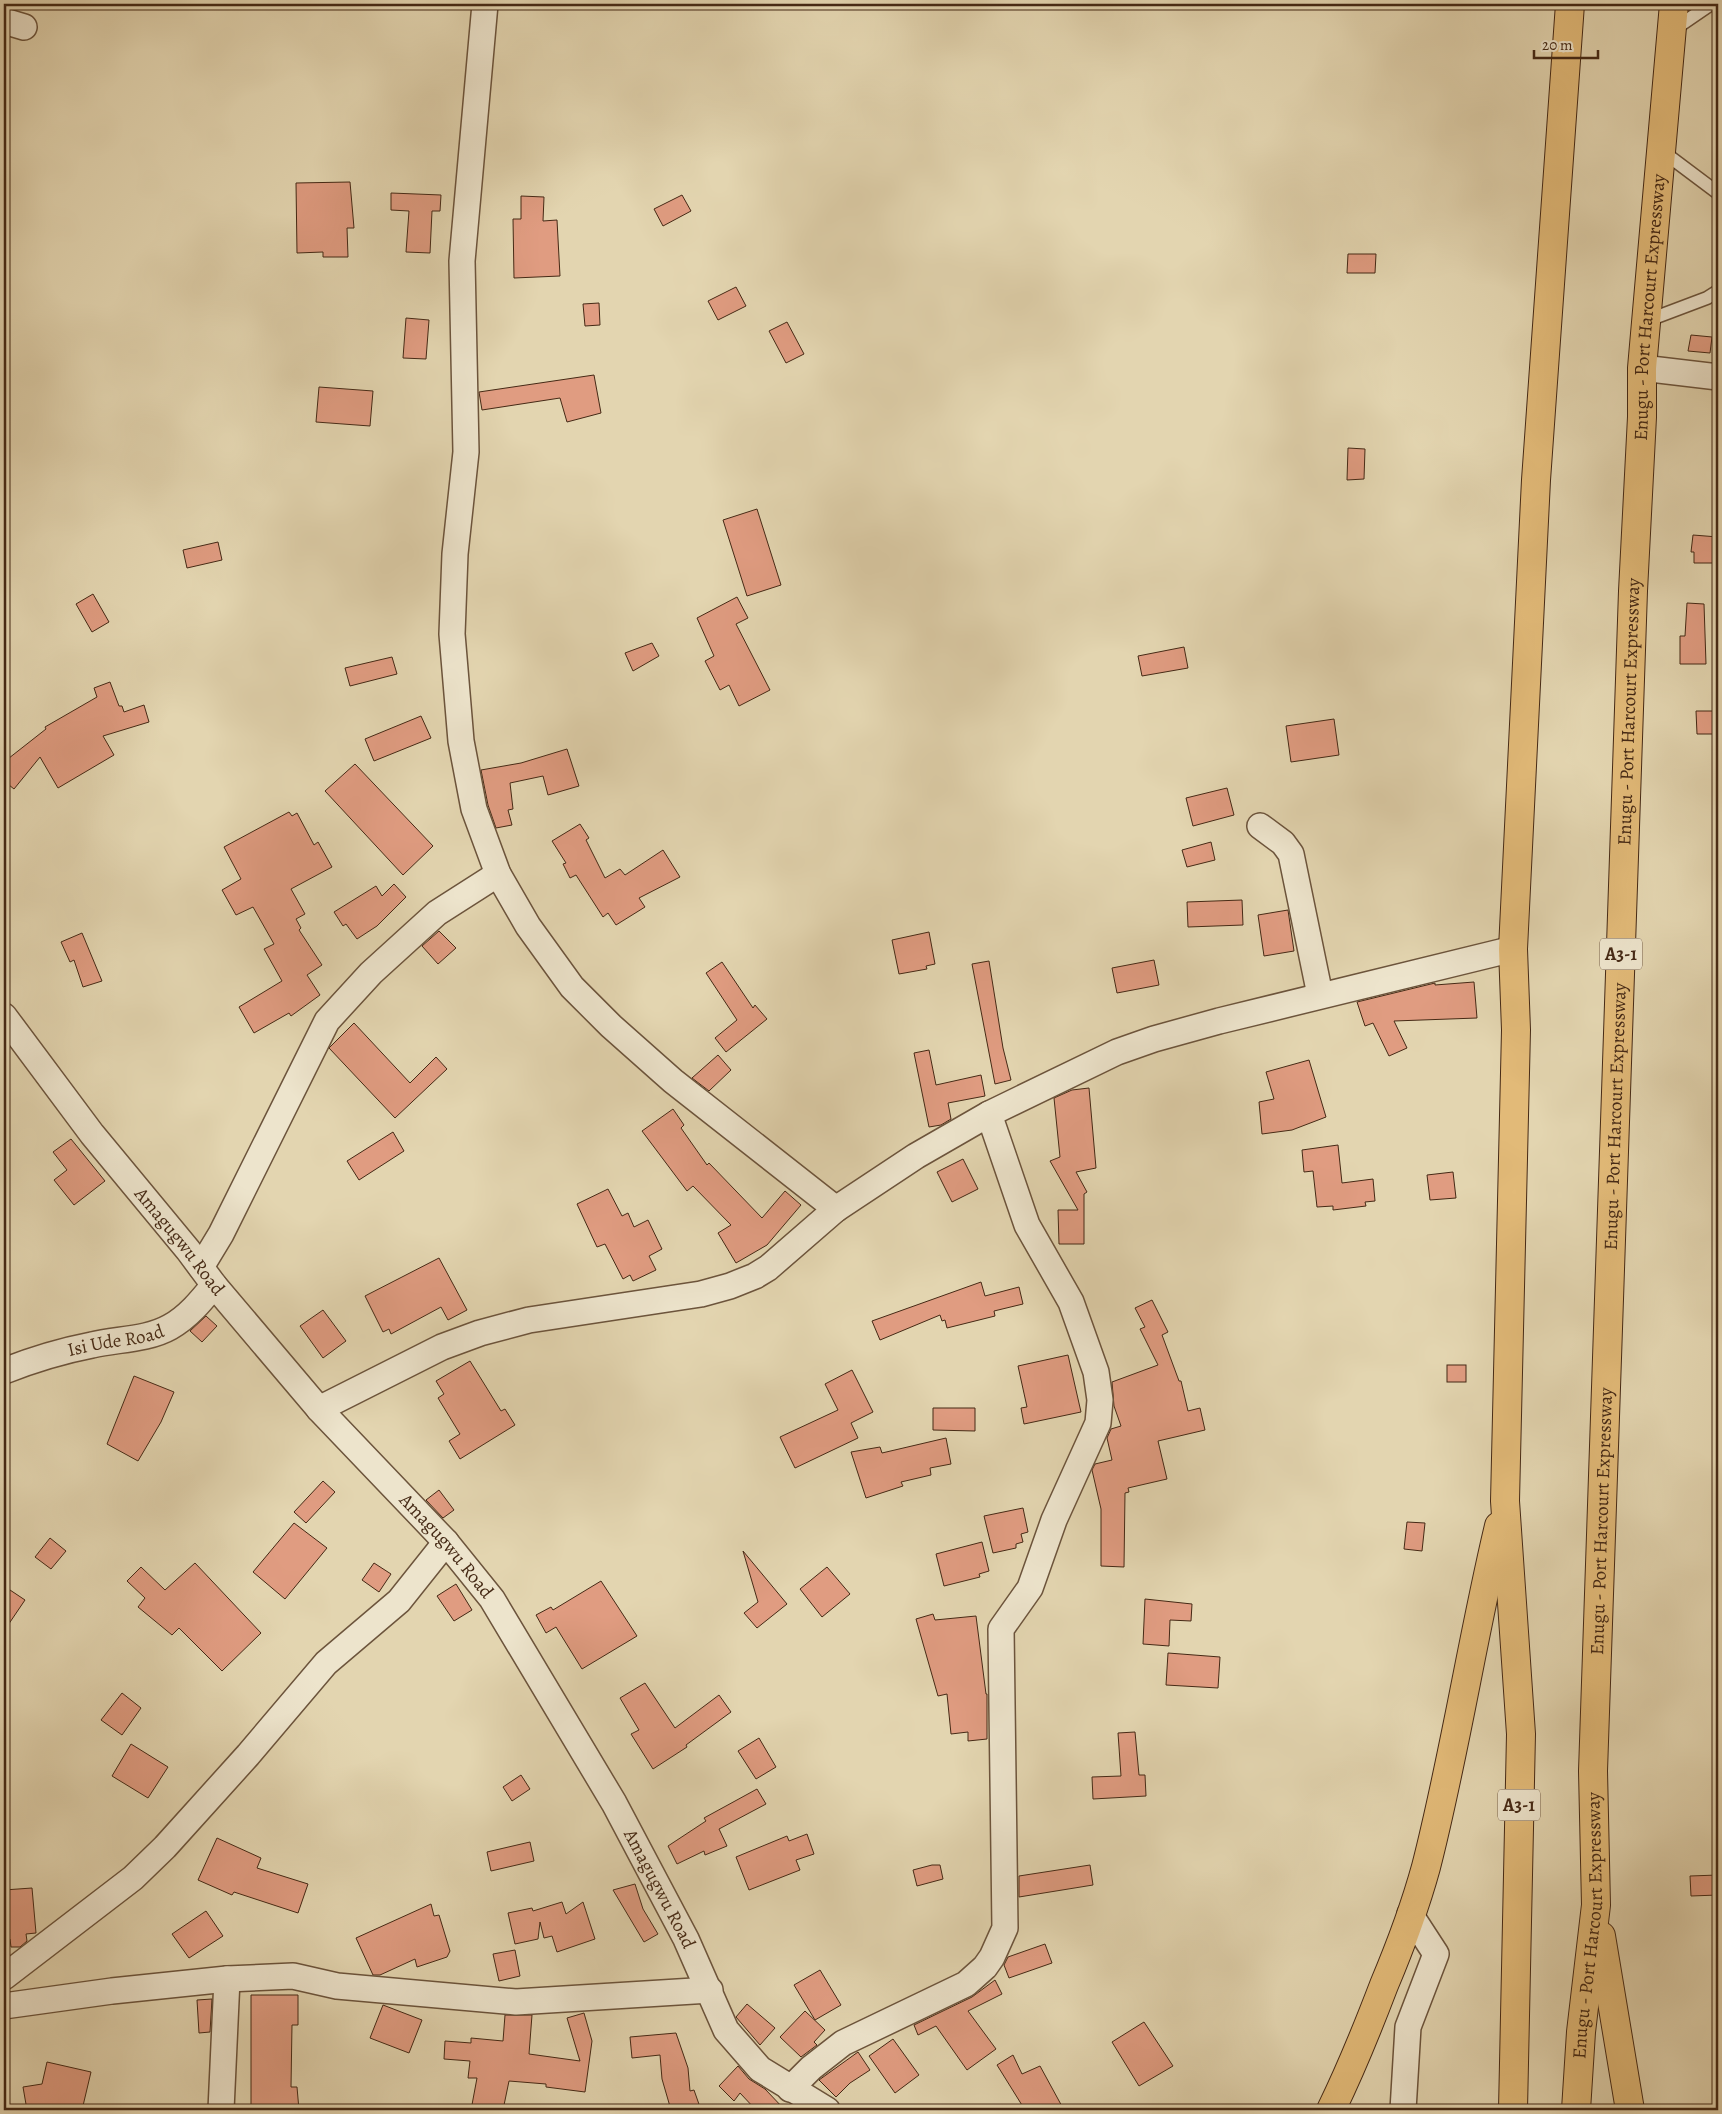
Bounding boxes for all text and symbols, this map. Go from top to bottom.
scale bar [1534,28,1598,60]
text: 20 m [1542,35,1573,55]
street label: Enugu - Port Harcourt Expressway [1628,172,1672,441]
street label: Enugu - Port Harcourt Expressway [1611,577,1647,846]
road number: A3-1 [1600,939,1642,970]
street label: Enugu - Port Harcourt Expressway [1598,982,1633,1251]
street label: Amagugwu Road [128,1181,231,1302]
street label: Isi Ude Road [65,1318,169,1363]
street label: Enugu - Port Harcourt Expressway [1584,1387,1619,1655]
street label: Amagugwu Road [393,1487,500,1605]
road number: A3-1 [1498,1790,1540,1820]
street label: Enugu - Port Harcourt Expressway [1566,1791,1609,2060]
street label: Amagugwu Road [617,1824,702,1953]

